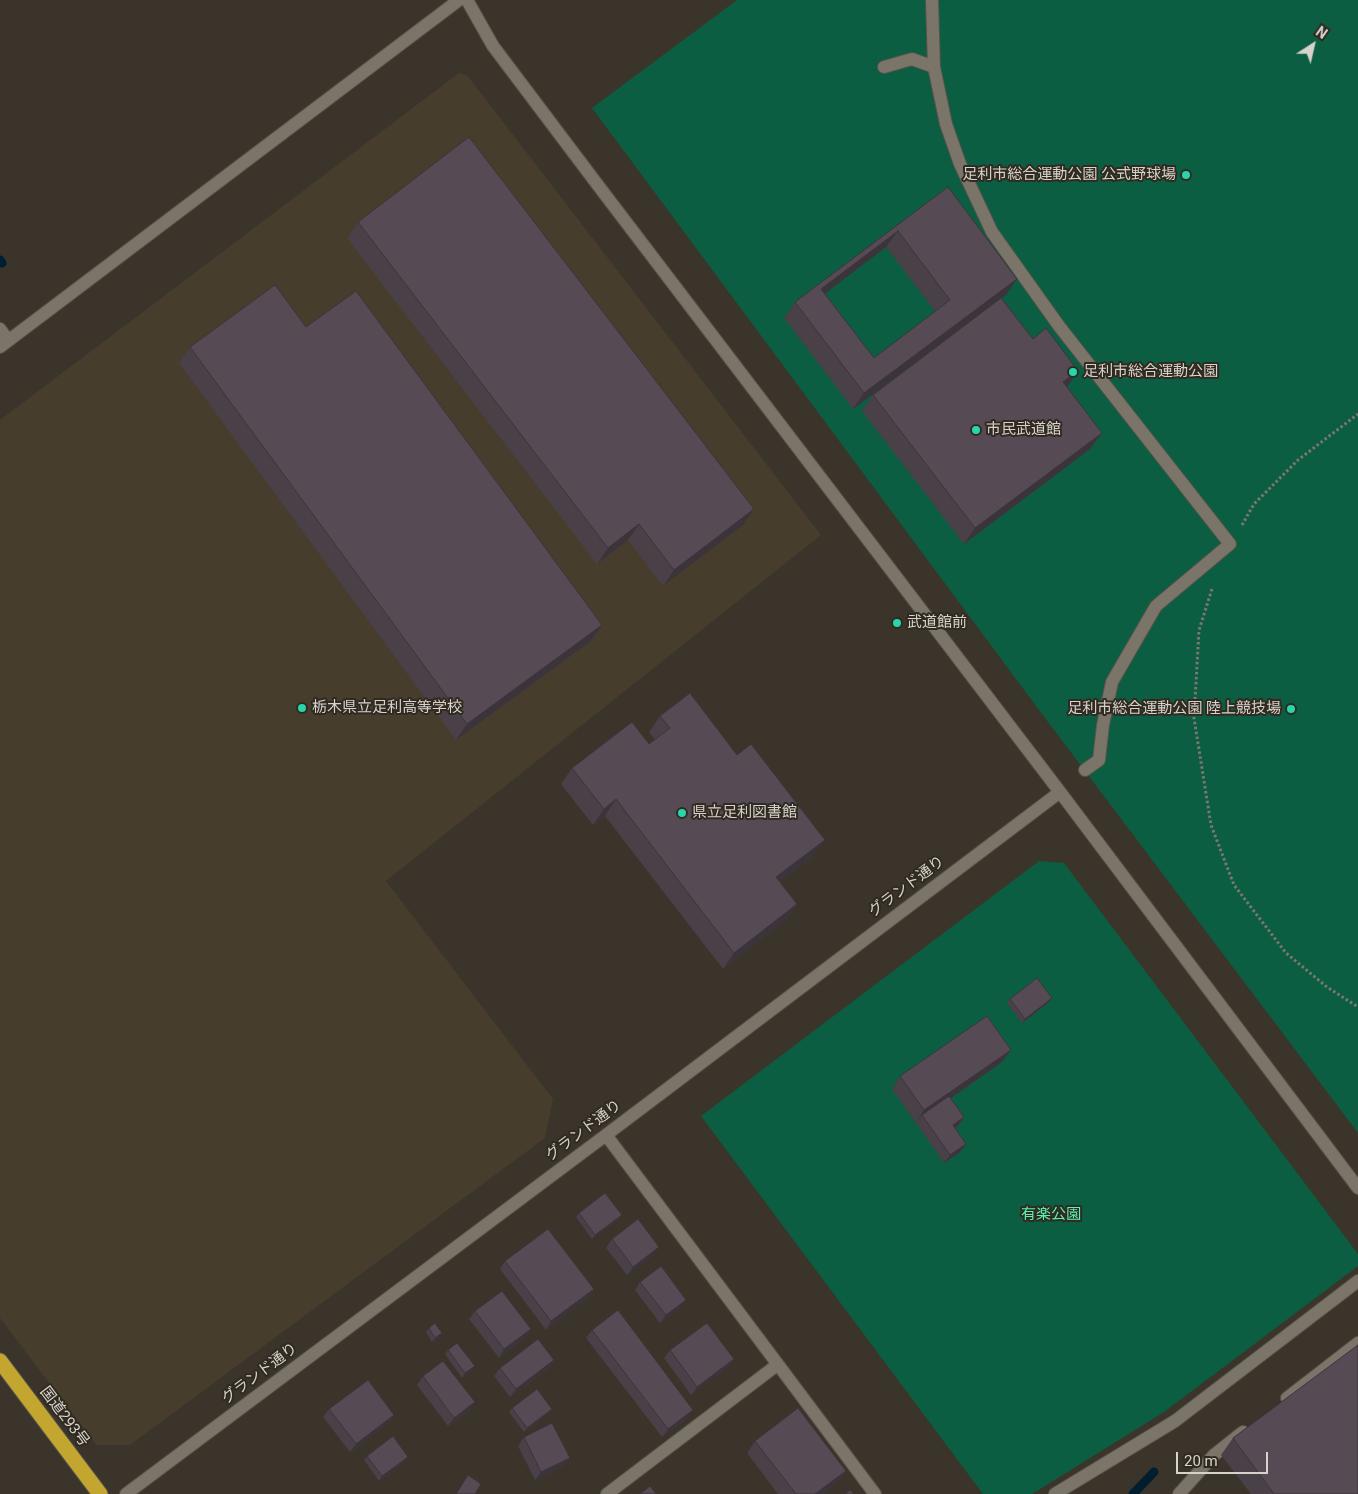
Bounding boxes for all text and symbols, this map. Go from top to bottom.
north arrow [1288,20,1338,70]
text: N [1313,23,1330,42]
place label: 足利市総合運動公園 公式野球場 [962,166,1176,184]
marker: 足利市総合運動公園 公式野球場 [1180,169,1192,181]
place label: 足利市総合運動公園 [1083,363,1218,381]
marker: 足利市総合運動公園 [1067,366,1079,378]
place label: 市民武道館 [986,421,1061,439]
marker: 市民武道館 [970,424,982,436]
place label: 武道館前 [907,614,967,632]
marker: 武道館前 [891,617,903,629]
place label: 栃木県立足利高等学校 [312,699,462,717]
place label: 足利市総合運動公園 陸上競技場 [1067,700,1281,718]
marker: 栃木県立足利高等学校 [296,702,308,714]
marker: 足利市総合運動公園 陸上競技場 [1285,703,1297,715]
place label: 県立足利図書館 [692,804,797,822]
marker: 県立足利図書館 [676,807,688,819]
street label: グランド通り [866,853,948,921]
street label: グランド通り [543,1097,625,1165]
park label: 有楽公園 [1021,1206,1081,1224]
street label: グランド通り [219,1340,301,1408]
street label: 国道293号 [36,1384,92,1450]
scale bar [1178,1442,1270,1474]
text: 20 m [1184,1452,1218,1470]

